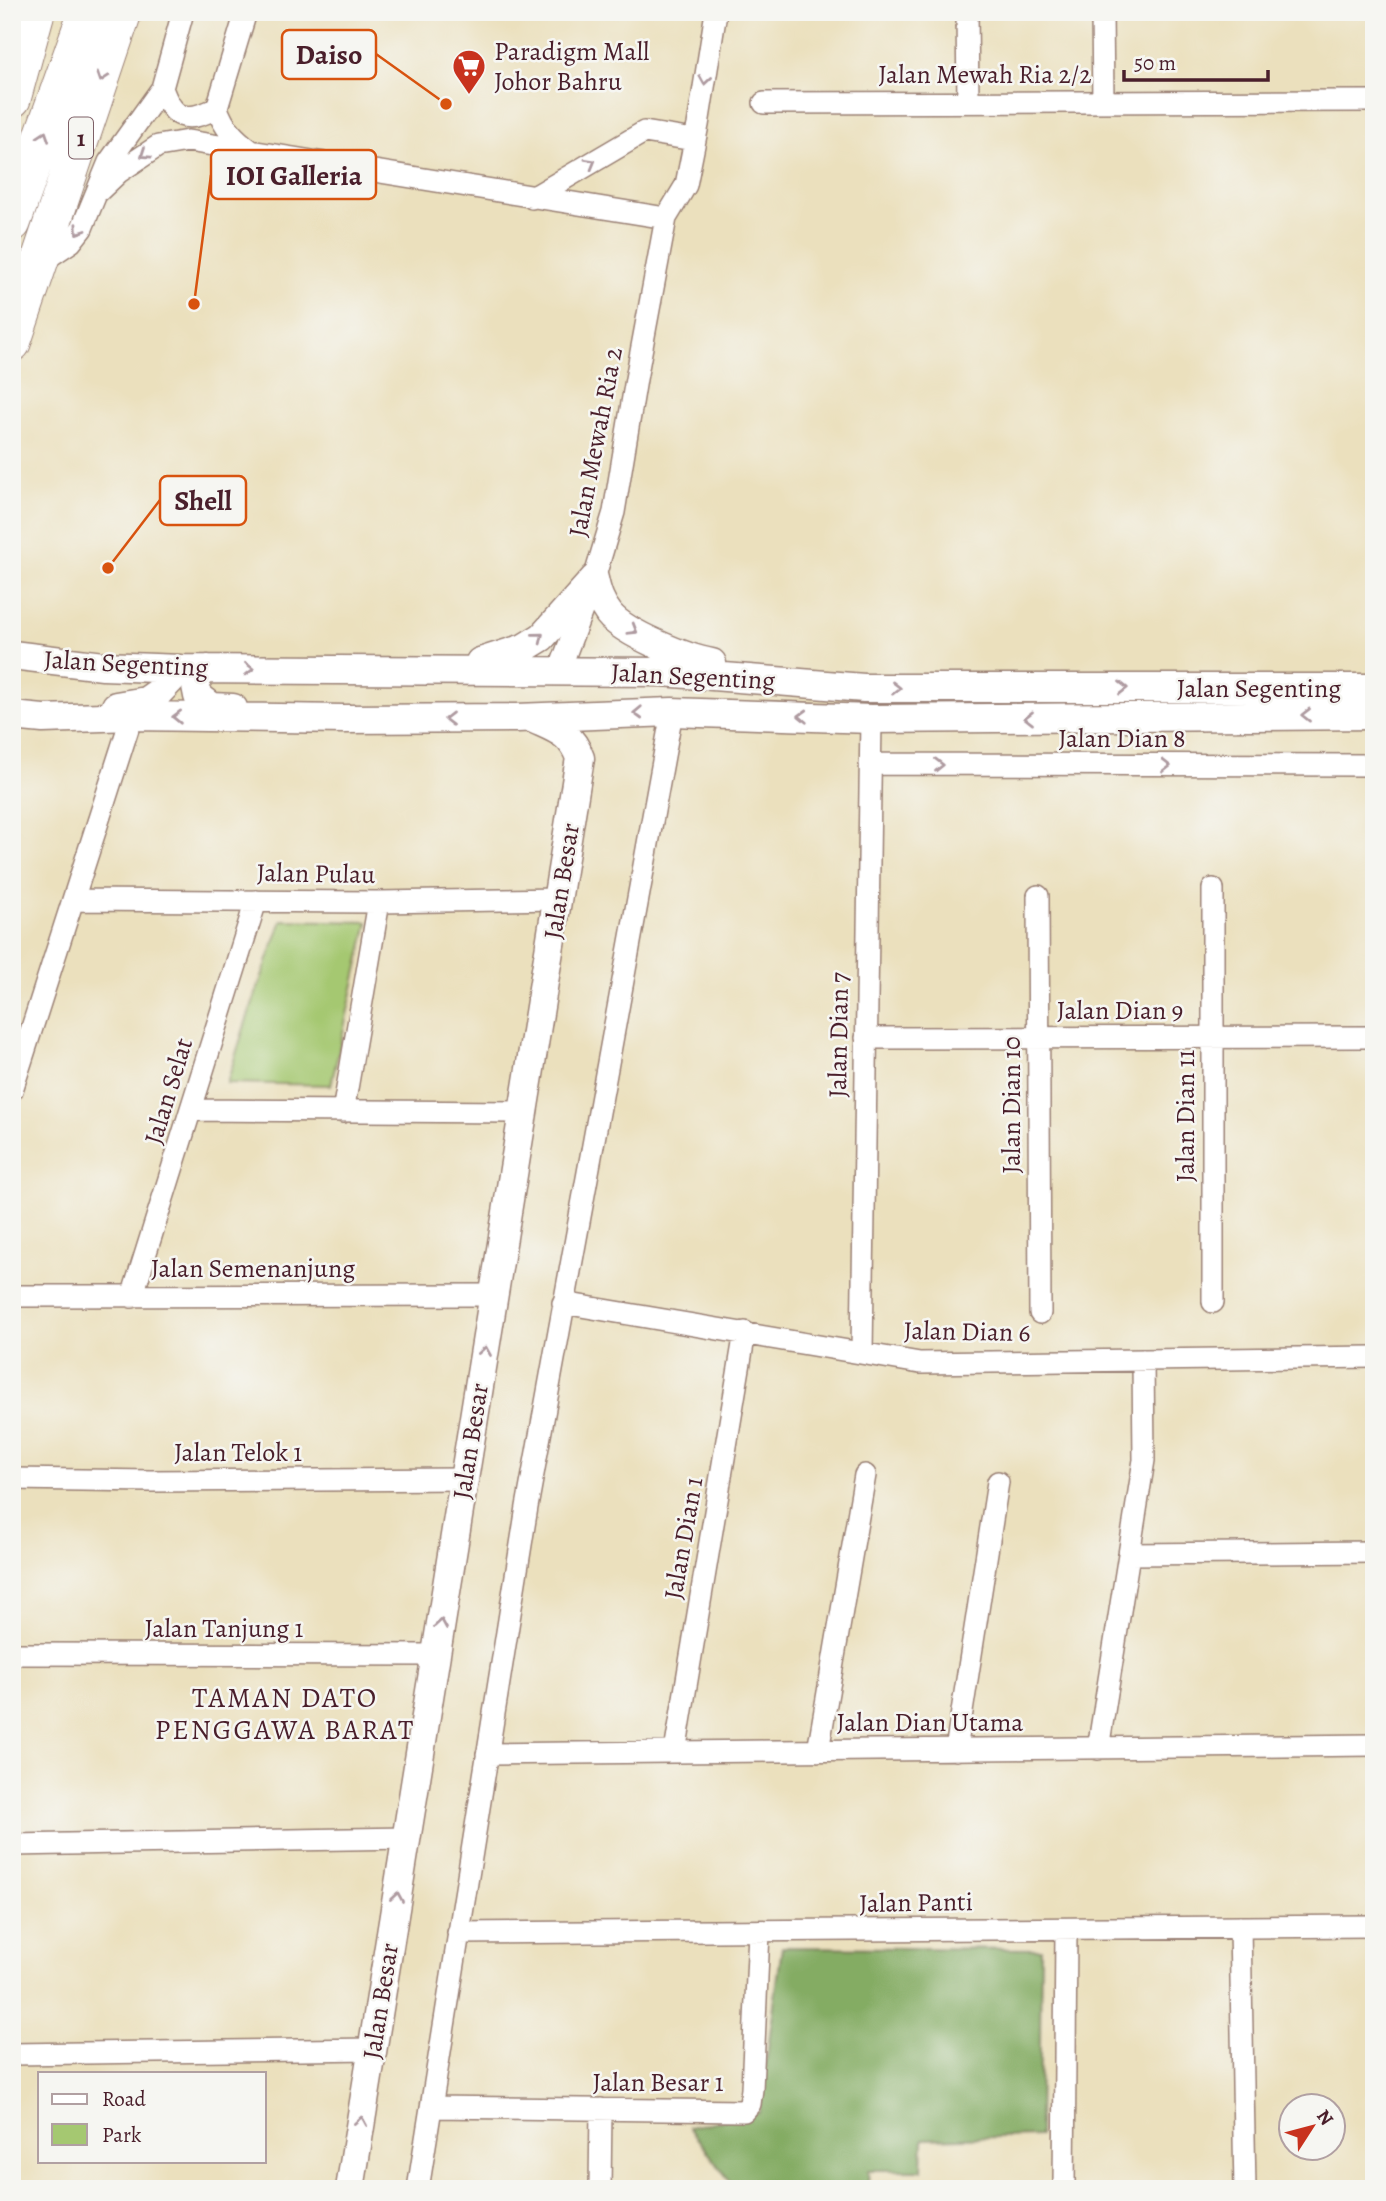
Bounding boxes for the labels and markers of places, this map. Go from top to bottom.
callout: Daiso [282,30,376,79]
place label: Paradigm Mall Johor Bahru [494,34,649,99]
supermarket icon: Paradigm Mall Johor Bahru [450,47,488,96]
callout: IOI Galleria [211,150,376,199]
callout: Shell [160,476,246,525]

